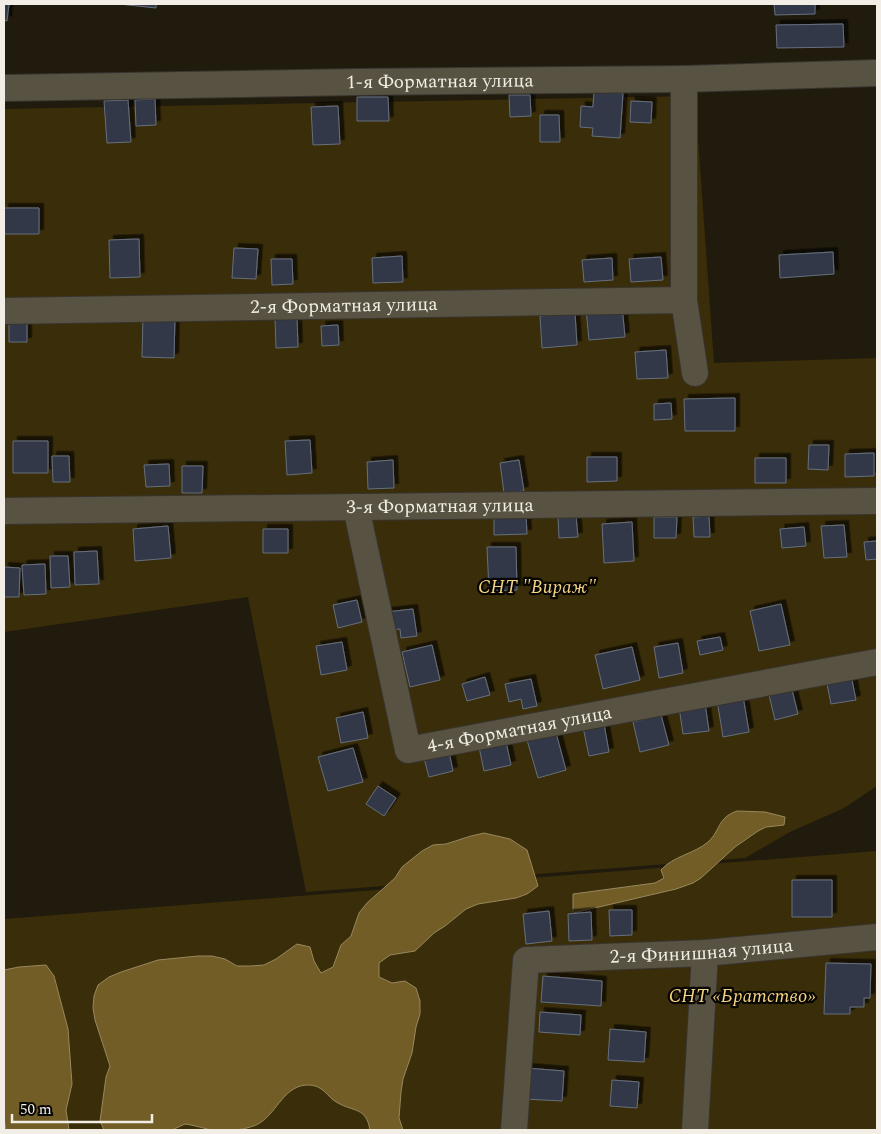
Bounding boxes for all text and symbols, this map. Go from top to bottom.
street label: 1-я Форматная улица [346,66,534,97]
street label: 2-я Форматная улица [250,289,439,322]
street label: 3-я Форматная улица [346,490,535,522]
park label: СНТ "Вираж" [478,573,597,602]
street label: 4-я Форматная улица [425,697,615,761]
street label: 2-я Финишная улица [609,930,795,971]
park label: СНТ «Братство» [669,982,815,1011]
scale bar [12,1092,152,1124]
text: 50 m [20,1098,52,1121]

